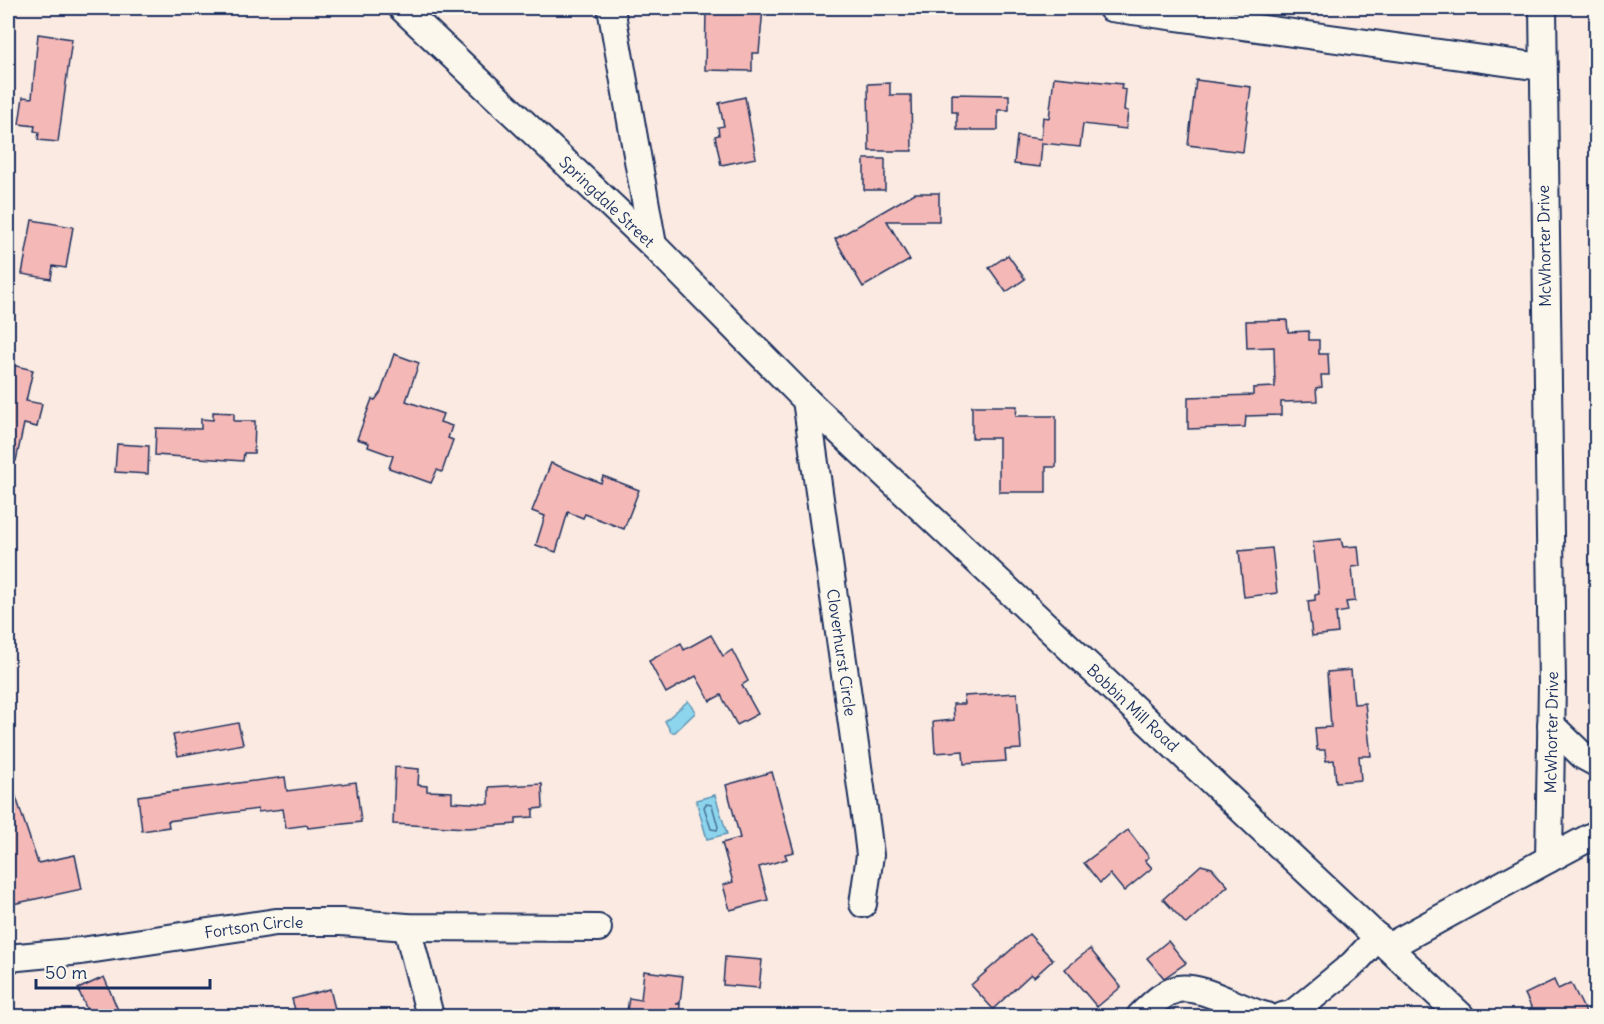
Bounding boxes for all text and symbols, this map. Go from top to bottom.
street label: Springdale Street [555,152,659,252]
street label: McWhorter Drive [1533,185,1555,307]
street label: Cloverhurst Circle [823,587,861,717]
street label: Bobbin Mill Road [1083,660,1183,756]
street label: McWhorter Drive [1540,671,1562,794]
street label: Fortson Circle [203,912,303,943]
scale bar [36,952,210,990]
text: 50 m [45,961,87,984]

